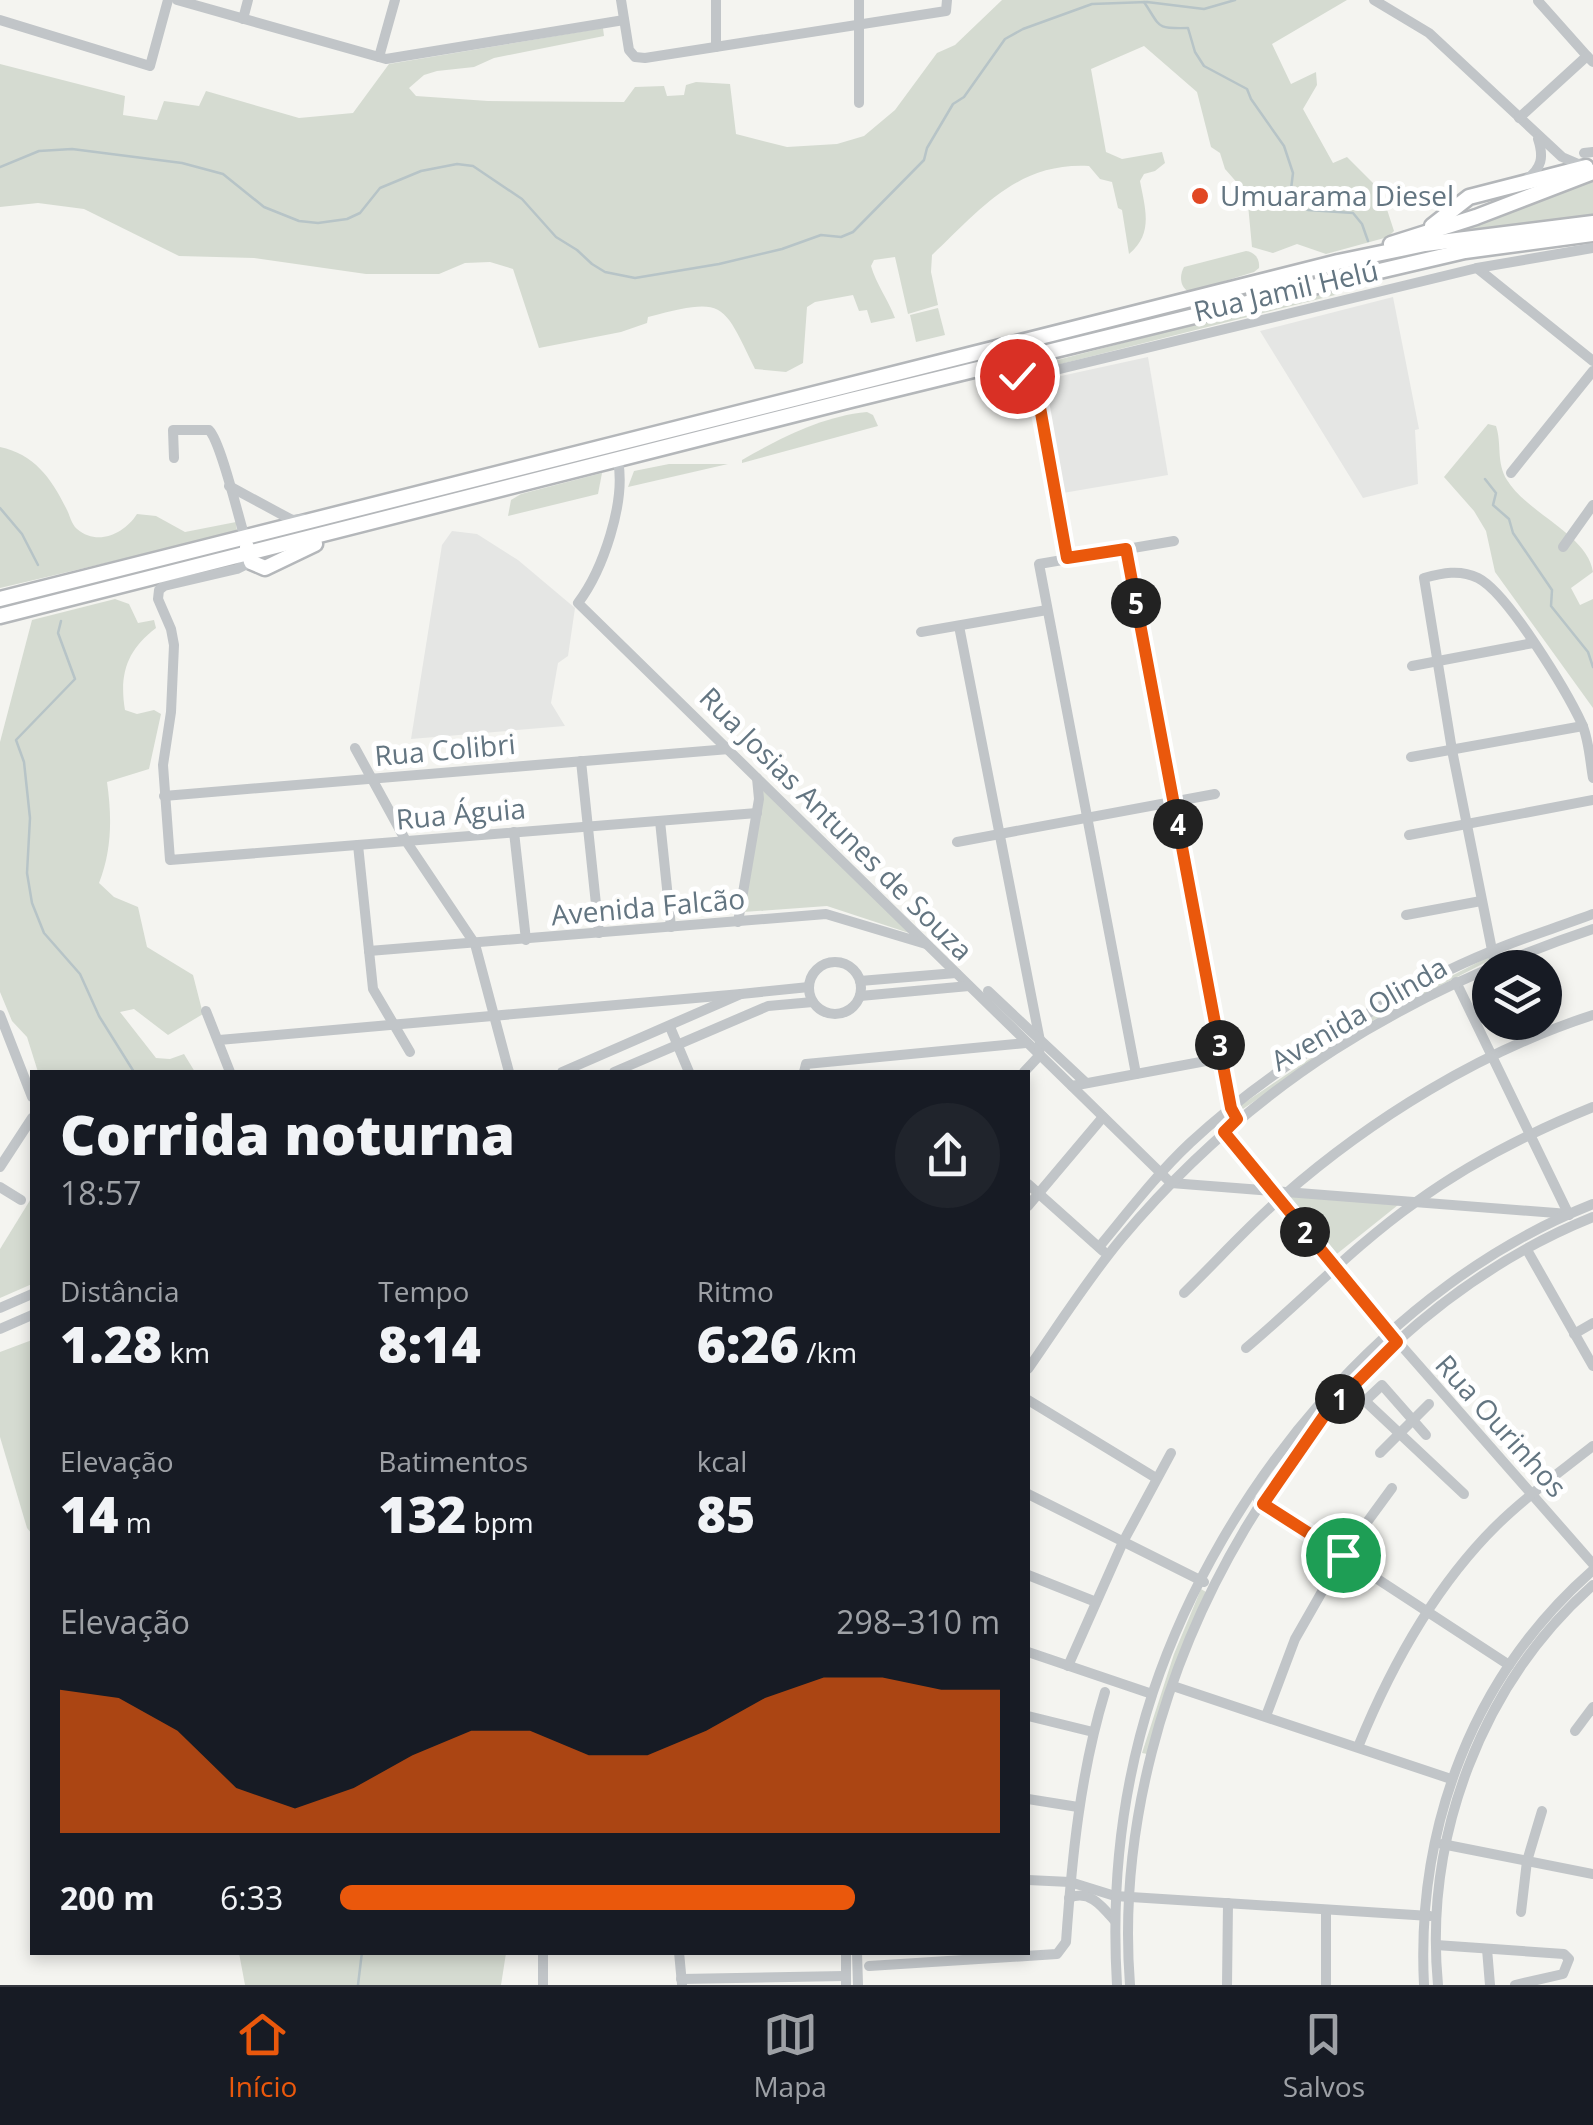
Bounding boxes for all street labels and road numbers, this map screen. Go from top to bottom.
street label: Rua Jamil Helú [1190,250,1382,330]
street label: Rua Josias Antunes de Souza [692,678,982,968]
street label: Rua Colibri [373,724,517,774]
street label: Rua Águia [395,788,527,838]
street label: Avenida Falcão [549,879,746,933]
street label: Avenida Olinda [1264,947,1453,1079]
street label: Rua Ourinhos [1428,1346,1576,1505]

